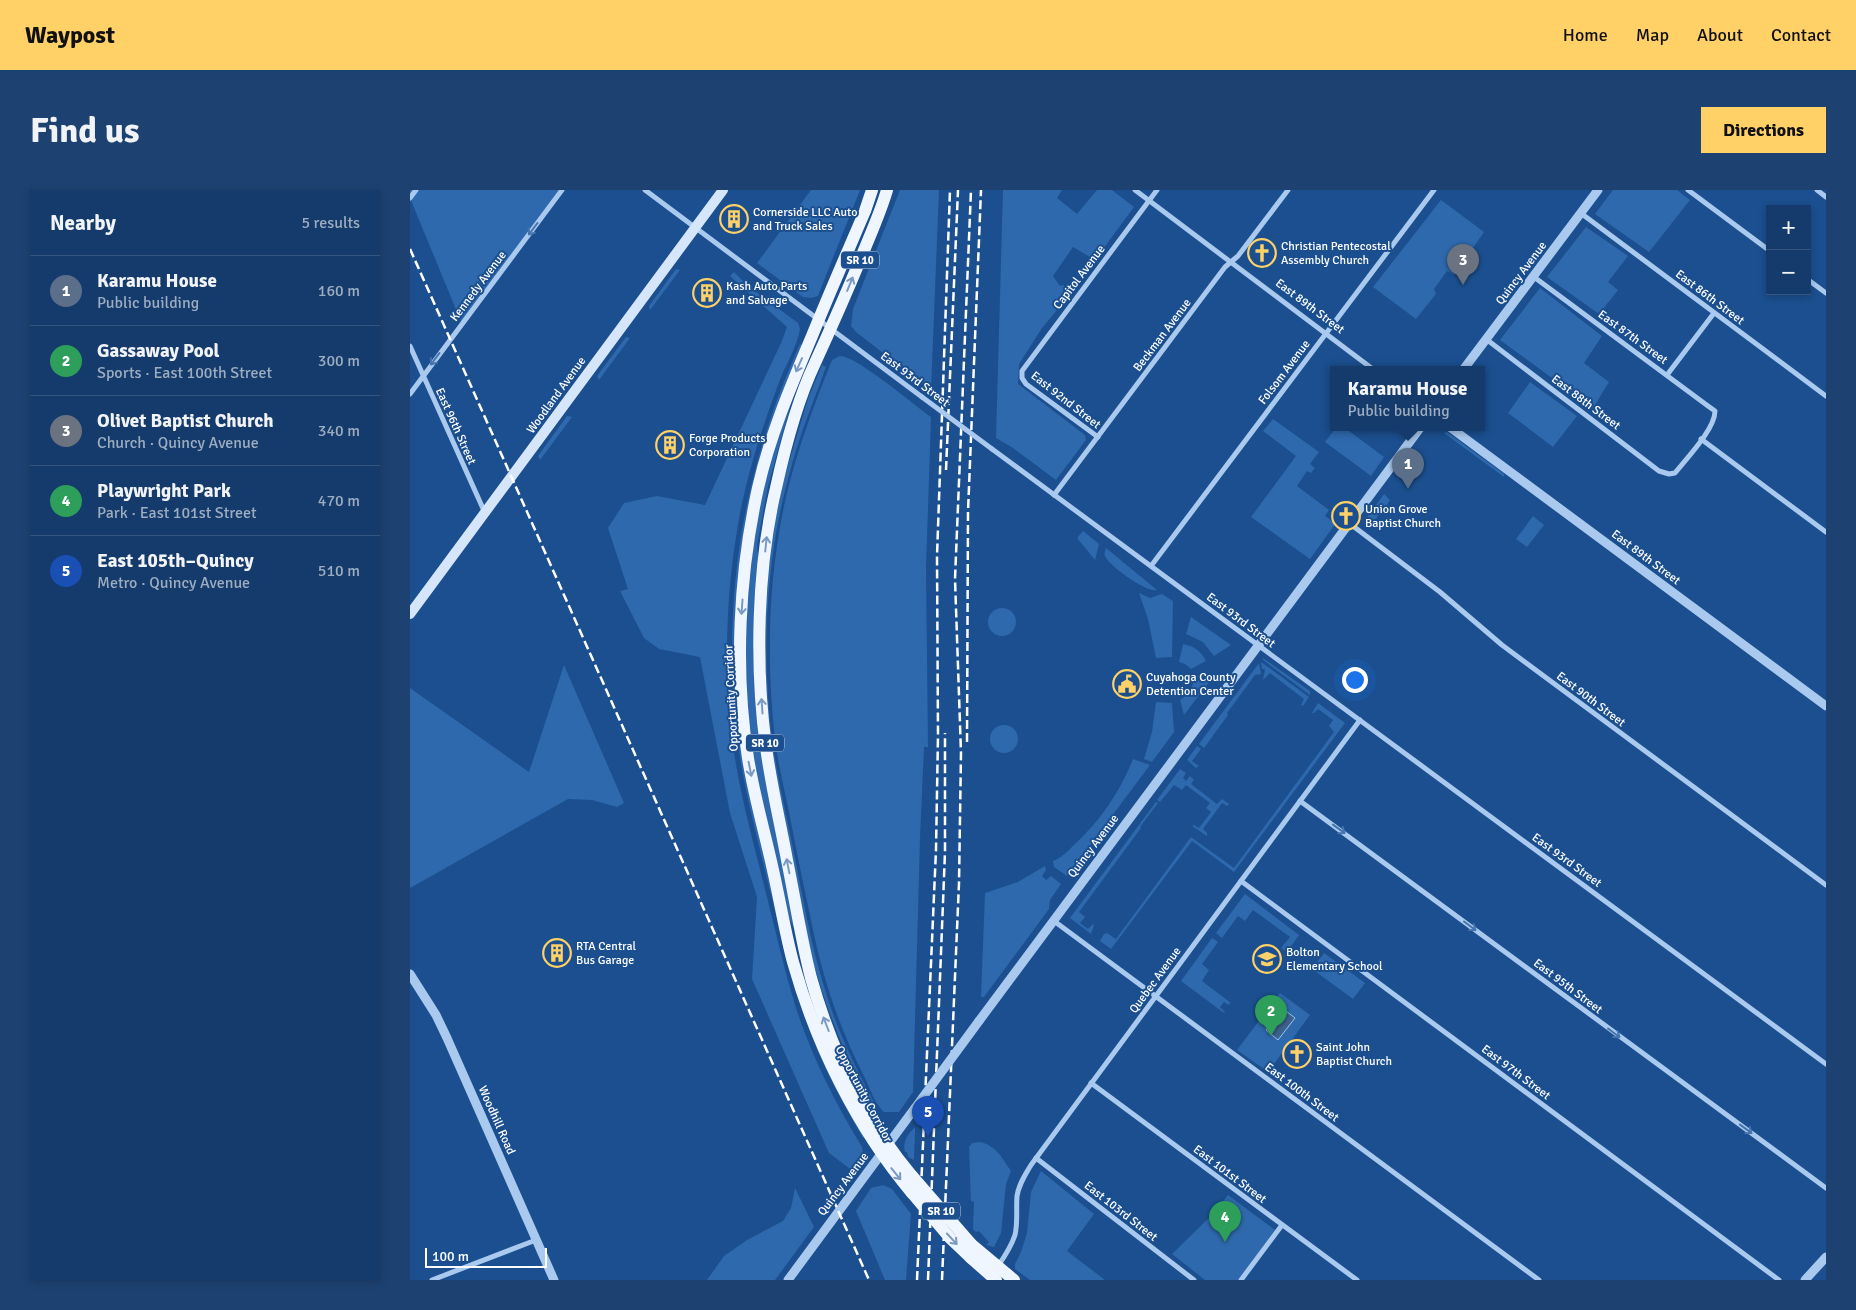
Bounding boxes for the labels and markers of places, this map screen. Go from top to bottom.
building icon: Cornerside LLC Auto and Truck Sales [719,204,749,234]
place label: Cornerside LLC Auto and Truck Sales [753,205,857,234]
church icon: Christian Pentecostal Assembly Church [1247,238,1277,268]
place label: Christian Pentecostal Assembly Church [1281,239,1391,268]
pin: 3 [1447,244,1479,285]
building icon: Kash Auto Parts and Salvage [692,278,722,308]
place label: Kash Auto Parts and Salvage [726,279,807,308]
building icon: Forge Products Corporation [655,430,685,460]
place label: Forge Products Corporation [689,431,766,460]
pin: 1 [1392,448,1424,489]
church icon: Union Grove Baptist Church [1331,501,1361,531]
place label: Union Grove Baptist Church [1365,502,1441,531]
public building icon: Cuyahoga County Detention Center [1112,669,1142,699]
place label: Cuyahoga County Detention Center [1146,670,1236,699]
building icon: RTA Central Bus Garage [542,938,572,968]
place label: RTA Central Bus Garage [576,939,637,968]
school or university icon: Bolton Elementary School [1252,944,1282,974]
place label: Bolton Elementary School [1286,945,1383,974]
pin: 2 [1255,995,1287,1036]
church icon: Saint John Baptist Church [1282,1039,1312,1069]
place label: Saint John Baptist Church [1316,1040,1392,1069]
pin: 5 [912,1096,944,1137]
pin: 4 [1209,1201,1241,1242]

